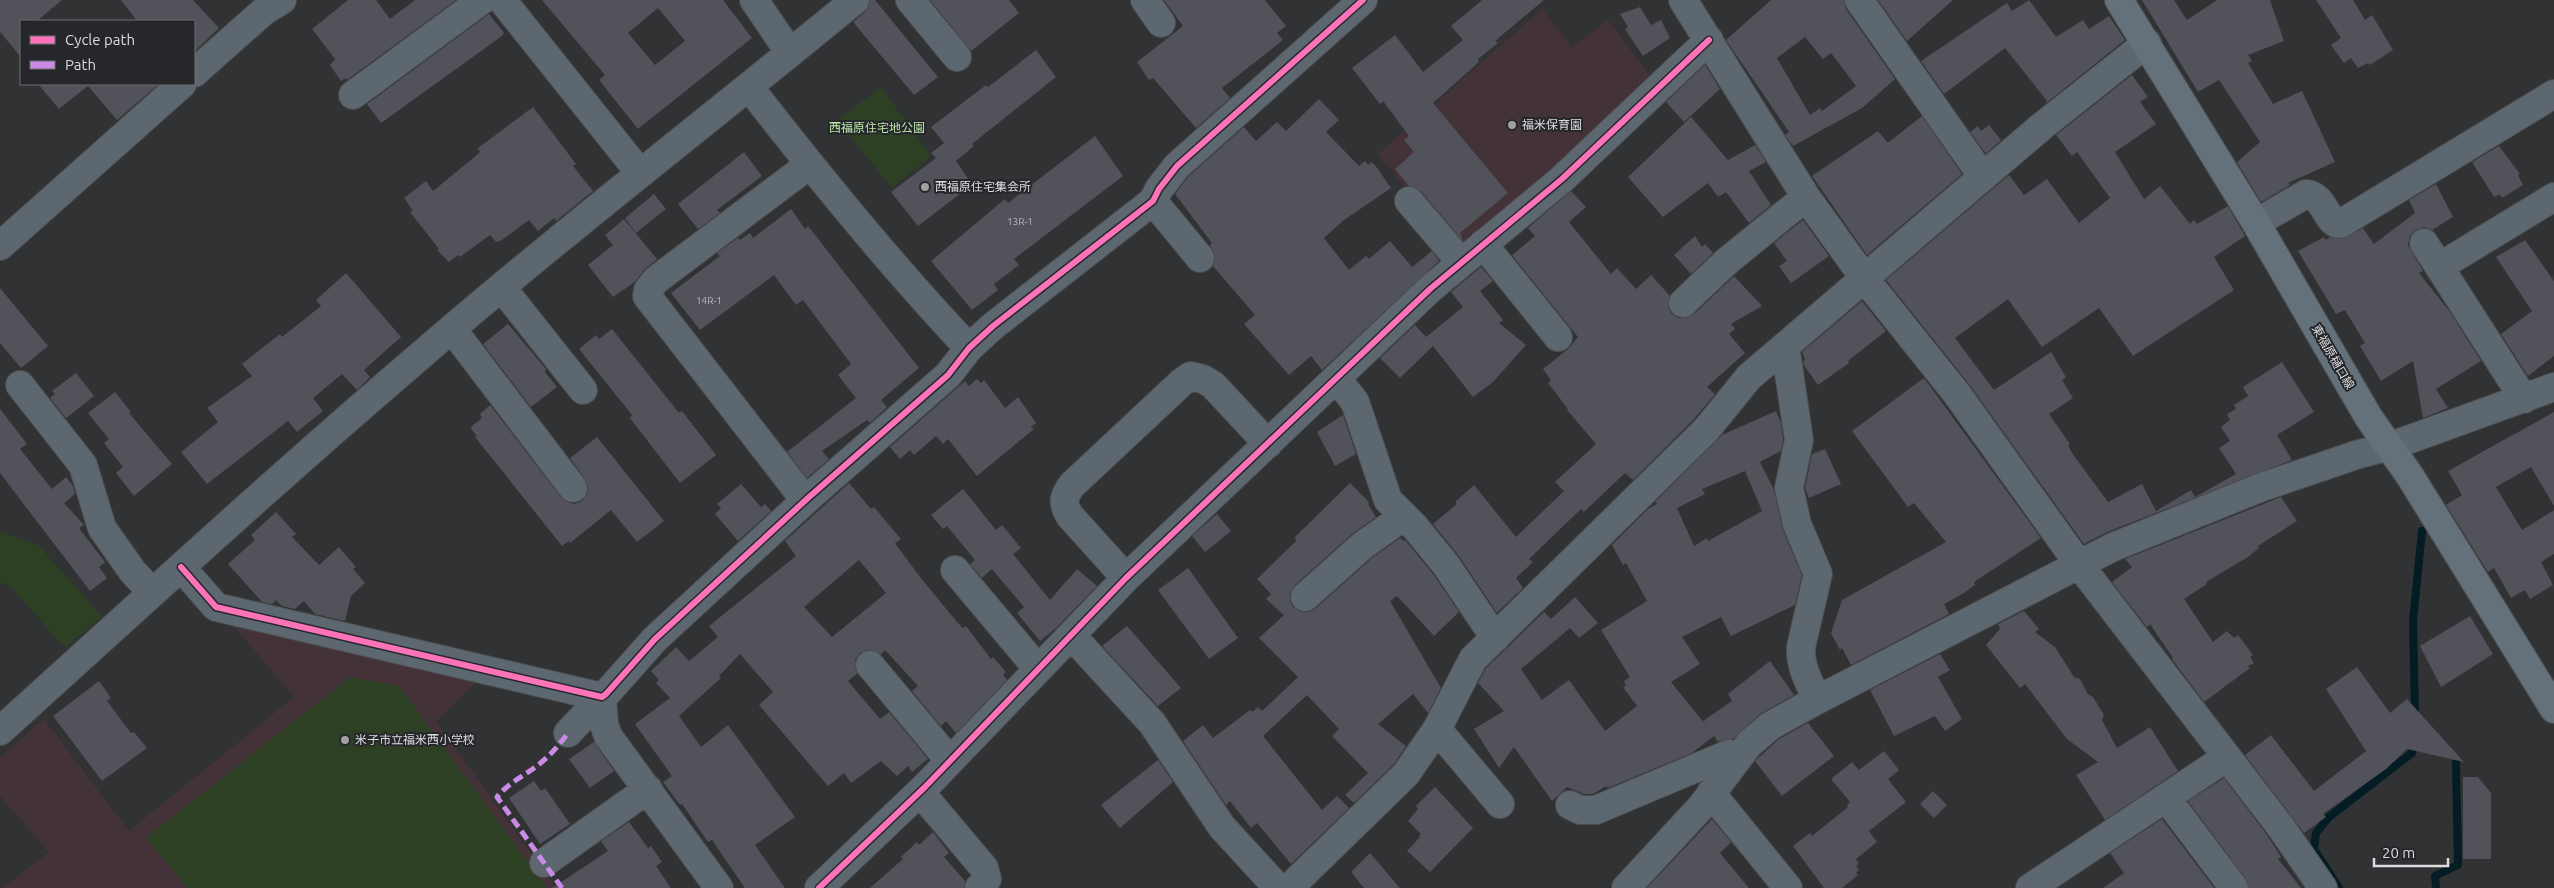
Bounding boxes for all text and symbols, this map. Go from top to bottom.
legend [20,20,195,85]
text: Cycle path [65,31,135,48]
text: Path [65,56,96,73]
place label: 福米保育園 [1522,118,1582,131]
marker: 福米保育園 [1506,119,1518,131]
park label: 西福原住宅地公園 [829,121,925,134]
place label: 西福原住宅集会所 [935,180,1031,193]
marker: 西福原住宅集会所 [919,181,931,193]
house number: 13R-1 [1007,216,1033,227]
house number: 14R-1 [696,295,722,306]
street label: 東福原樋口線 [2310,322,2357,391]
place label: 米子市立福米西小学校 [355,733,475,746]
marker: 米子市立福米西小学校 [339,734,351,746]
scale bar [2374,836,2448,868]
text: 20 m [2382,844,2415,861]

